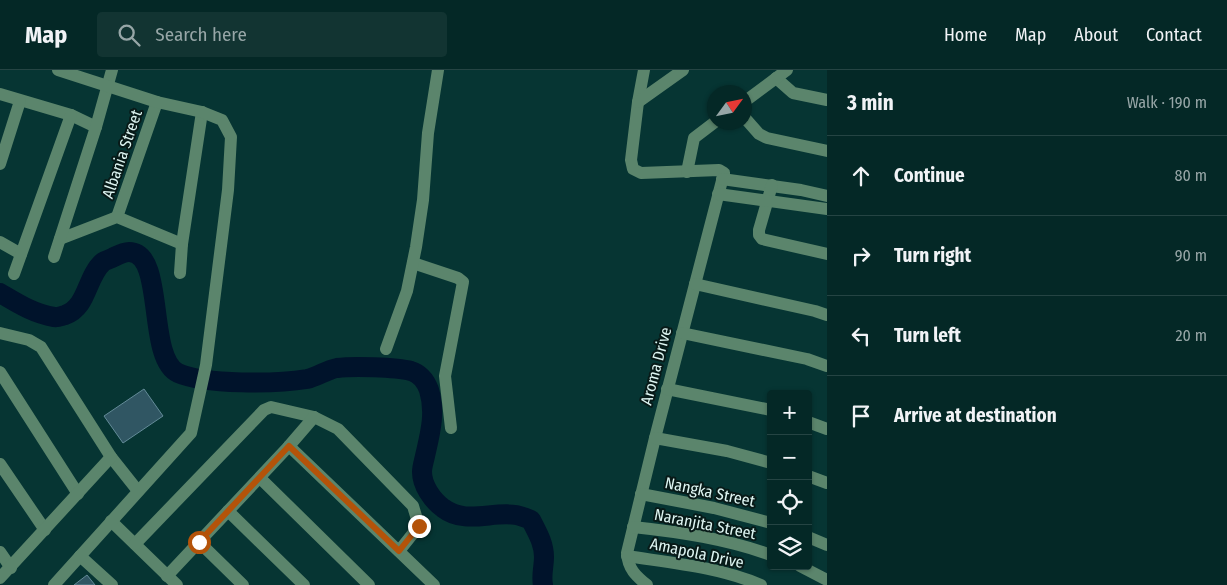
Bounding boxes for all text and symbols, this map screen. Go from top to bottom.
search box [97,12,447,57]
text: Map [25,21,67,49]
icon: search [115,21,143,49]
text: Search here [155,23,247,46]
text: Home [944,24,987,46]
text: Map [1015,24,1046,46]
text: About [1074,24,1118,46]
text: Contact [1146,24,1202,46]
north arrow [707,85,752,130]
text: 3 min [847,90,894,116]
text: Walk · 190 m [1127,93,1207,112]
street label: Albania Street [98,107,146,201]
icon: ahead [847,162,875,190]
text: Continue [894,164,965,187]
text: 80 m [1175,166,1207,185]
icon: right [847,242,875,270]
text: Turn right [894,244,971,267]
text: 90 m [1175,246,1207,265]
icon: left [847,322,875,350]
text: Turn left [894,324,961,347]
street label: Aroma Drive [637,325,676,407]
text: 20 m [1176,326,1207,345]
map controls [767,390,812,570]
button: + [767,390,812,435]
icon: arrive [847,402,875,430]
text: Arrive at destination [894,404,1057,427]
button: − [767,435,812,480]
street label: Nangka Street [663,473,758,511]
button: locate [767,480,812,525]
street label: Naranjita Street [653,505,758,543]
route end [408,515,431,538]
button: layers [767,525,812,570]
route start [188,531,211,554]
street label: Amapola Drive [649,534,746,572]

